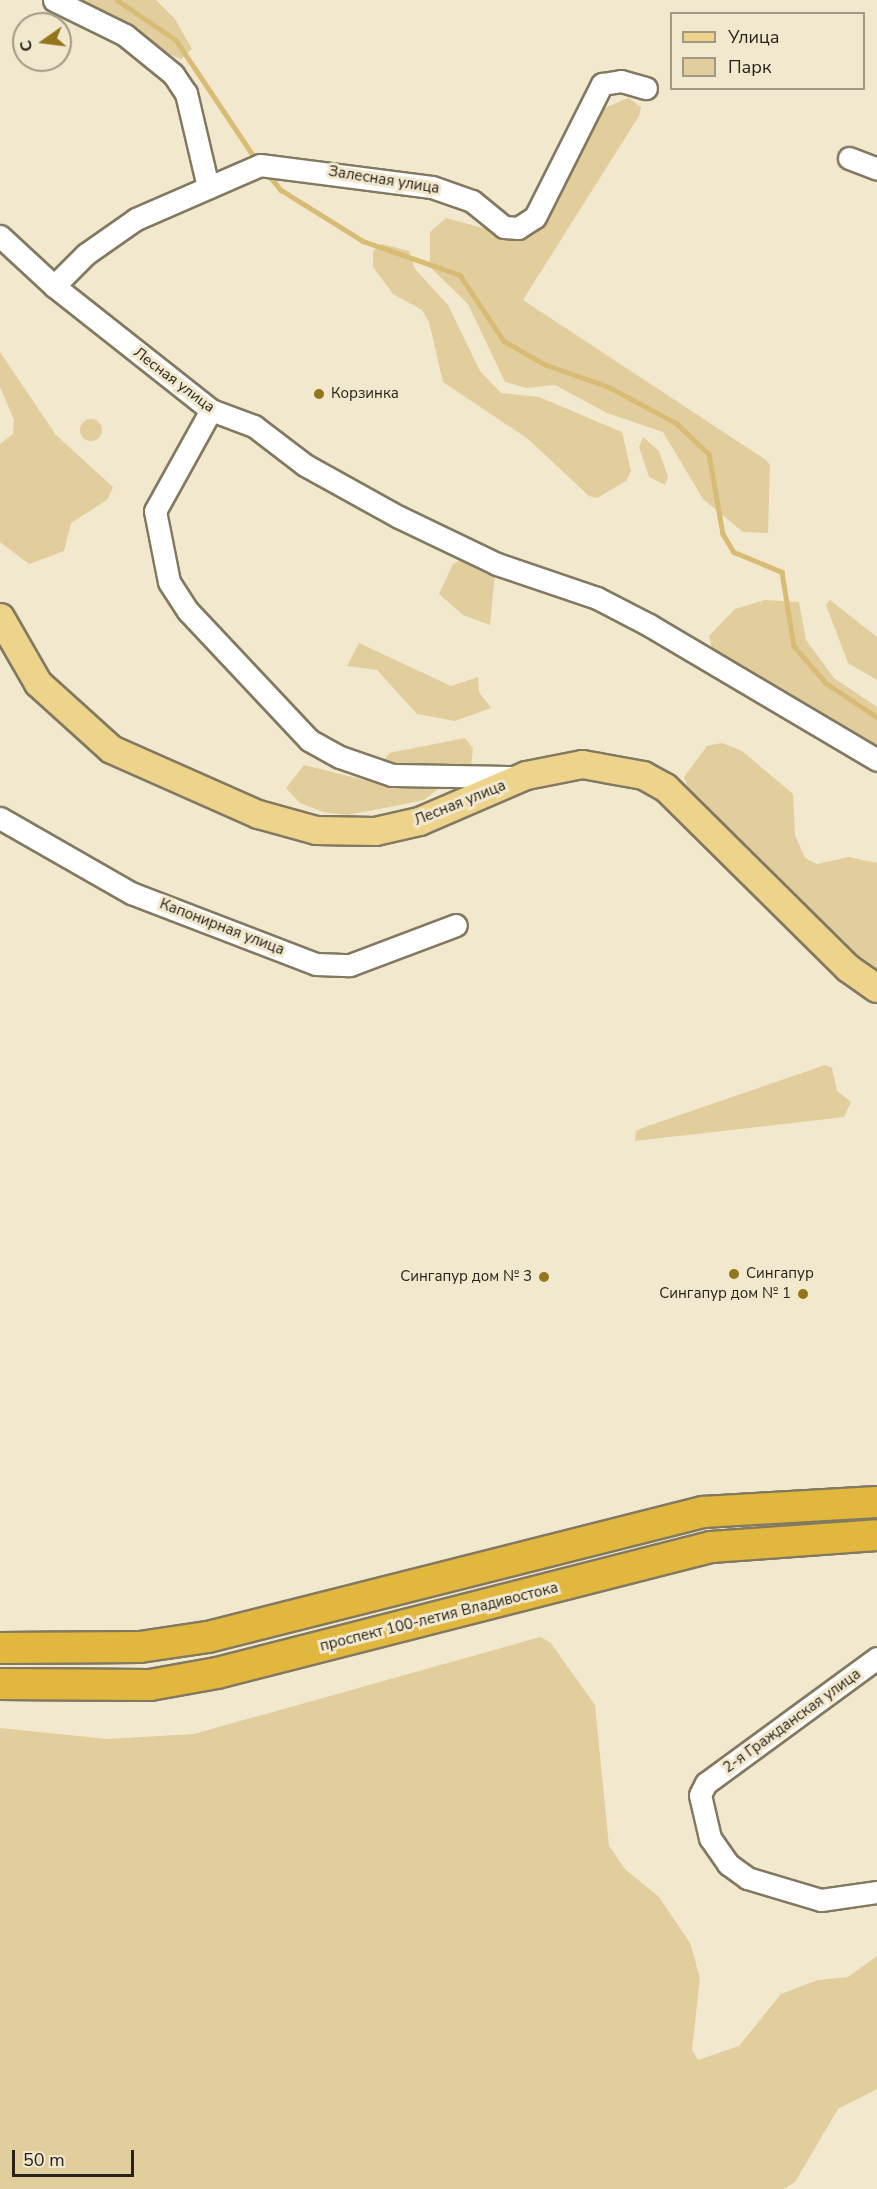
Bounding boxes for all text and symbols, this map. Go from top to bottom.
north arrow [12,12,72,72]
legend [670,12,865,90]
text: Улица [728,25,779,49]
text: С [14,38,38,54]
text: Парк [728,55,771,79]
street label: Залесная улица [327,162,441,198]
street label: Лесная улица [130,344,218,416]
place label: Корзинка [331,385,399,403]
marker: Корзинка [312,387,326,401]
street label: Лесная улица [412,776,508,830]
street label: Капонирная улица [157,895,287,959]
place label: Сингапур [746,1265,814,1283]
marker: Сингапур [727,1267,741,1281]
place label: Сингапур дом № 3 [400,1268,532,1286]
marker: Сингапур дом № 3 [537,1270,551,1284]
place label: Сингапур дом № 1 [659,1285,791,1303]
marker: Сингапур дом № 1 [796,1287,810,1301]
street label: проспект 100-летия Владивостока [318,1579,560,1655]
street label: 2-я Гражданская улица [720,1665,864,1777]
scale bar [15,2138,136,2176]
text: 50 m [23,2148,65,2172]

